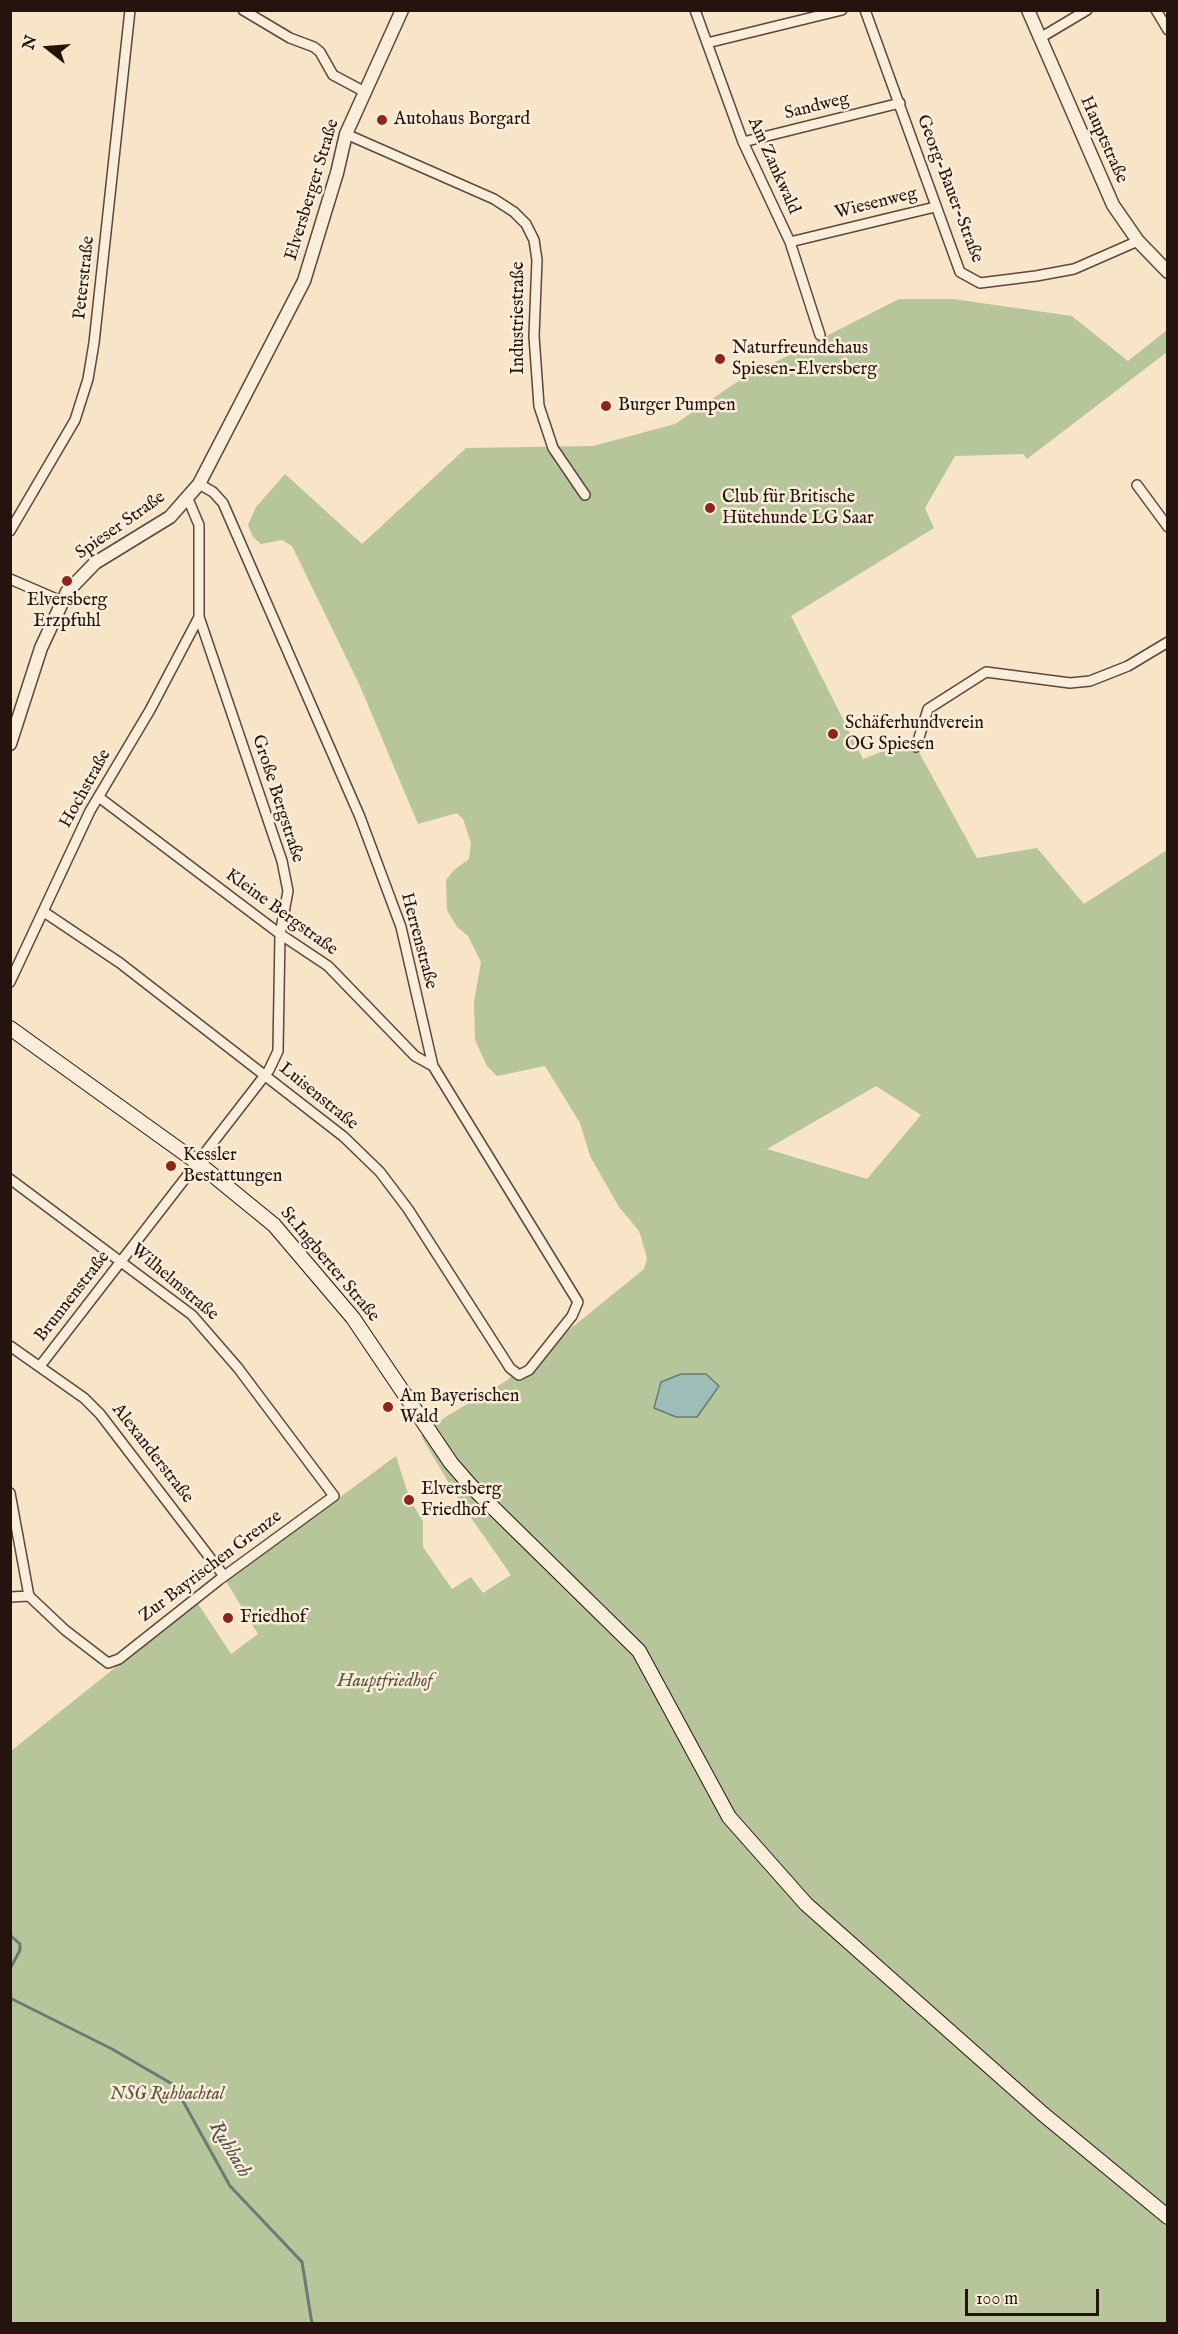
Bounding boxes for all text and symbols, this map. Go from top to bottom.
north arrow [18,18,78,78]
text: N [19,33,42,52]
street label: Sandweg [782,89,852,125]
street label: Hauptstraße [1074,93,1132,187]
place label: Autohaus Borgard [394,109,530,131]
street label: Georg-Bauer-Straße [911,112,987,266]
marker: Autohaus Borgard [375,113,389,127]
street label: Am Zankwald [742,114,804,218]
street label: Elversberger Straße [281,117,345,263]
street label: Wiesenweg [833,183,919,225]
street label: Peterstraße [70,235,100,321]
street label: Industriestraße [508,262,530,374]
place label: Naturfreundehaus Spiesen-Elversberg [732,338,877,380]
marker: Naturfreundehaus Spiesen-Elversberg [713,352,727,366]
place label: Burger Pumpen [618,395,736,417]
marker: Burger Pumpen [599,399,613,413]
street label: Spieser Straße [72,487,170,565]
place label: Club für Britische Hütehunde LG Saar [722,487,874,530]
marker: Club für Britische Hütehunde LG Saar [703,501,717,515]
marker: Elversberg Erzpfuhl [60,574,74,588]
place label: Elversberg Erzpfuhl [27,590,107,632]
place label: Schäferhundverein OG Spiesen [845,713,984,756]
marker: Schäferhundverein OG Spiesen [826,727,840,741]
street label: Große Bergstraße [246,732,308,866]
street label: Hochstraße [56,746,116,832]
street label: Kleine Bergstraße [221,865,341,961]
street label: Herrenstraße [395,890,441,992]
street label: Luisenstraße [274,1059,362,1135]
place label: Kessler Bestattungen [183,1145,282,1188]
marker: Kessler Bestattungen [164,1159,178,1173]
street label: St.Ingberter Straße [275,1203,383,1327]
street label: Wilhelmstraße [126,1240,222,1326]
street label: Brunnenstraße [31,1247,115,1347]
place label: Am Bayerischen Wald [400,1386,519,1428]
street label: Alexanderstraße [106,1400,198,1508]
marker: Am Bayerischen Wald [381,1400,395,1414]
place label: Elversberg Friedhof [421,1479,502,1522]
marker: Elversberg Friedhof [402,1493,416,1507]
street label: Zur Bayrischen Grenze [135,1506,287,1628]
place label: Friedhof [240,1607,306,1629]
marker: Friedhof [221,1611,235,1625]
park label: Hauptfriedhof [337,1671,433,1693]
park label: NSG Ruhbachtal [110,2084,224,2106]
water label: Ruhbach [203,2117,255,2183]
scale bar [968,2277,1102,2315]
text: 100 m [976,2288,1018,2311]

